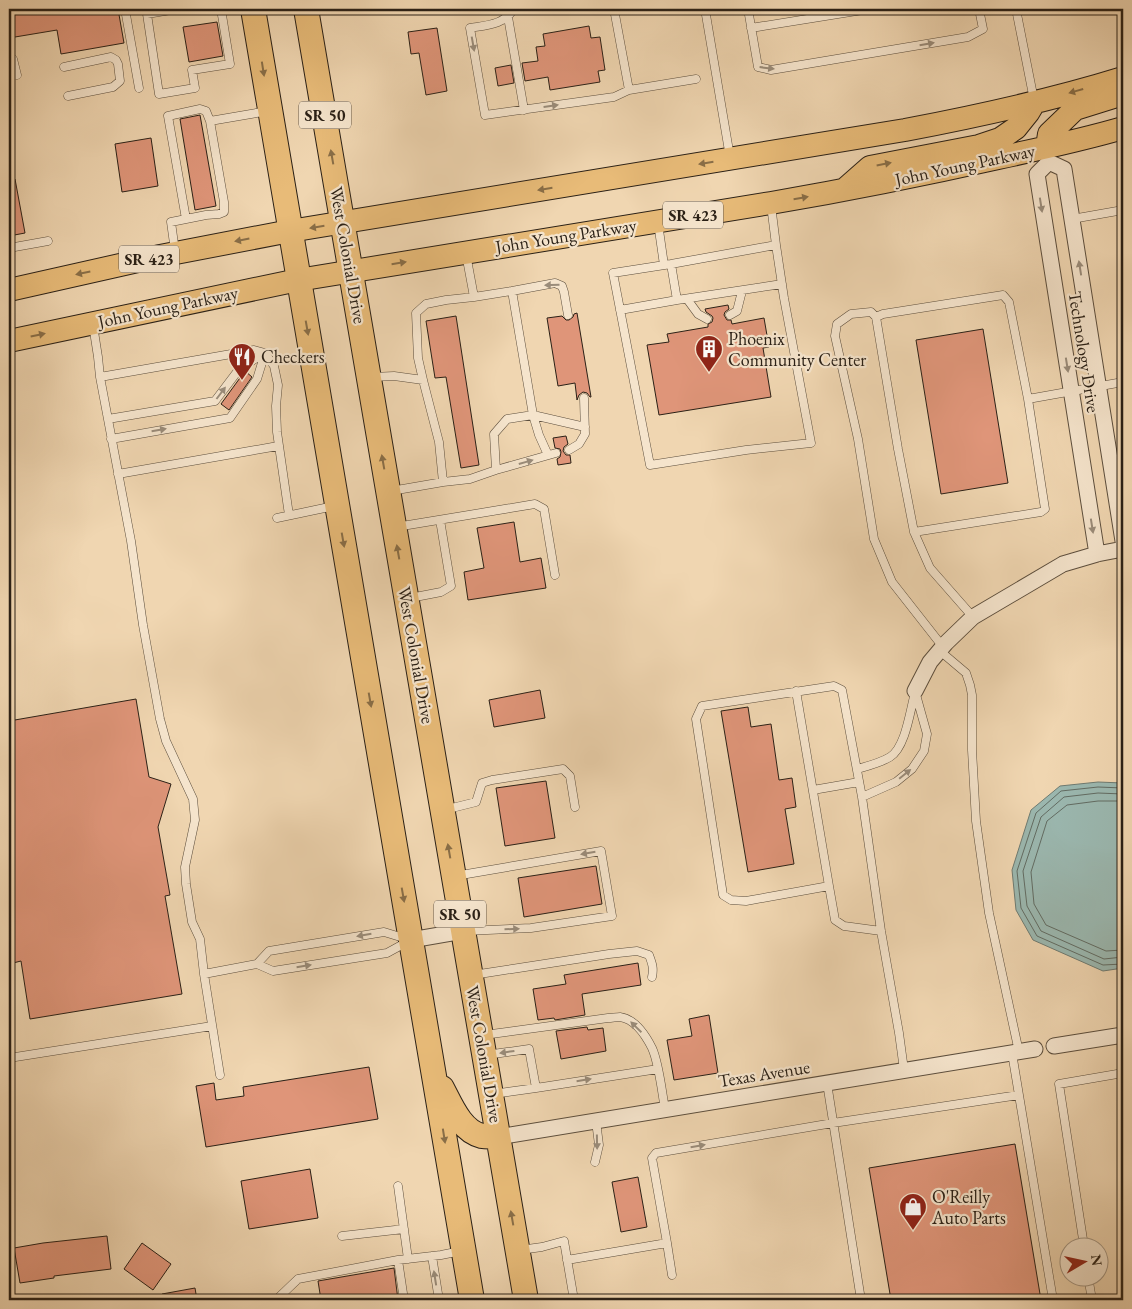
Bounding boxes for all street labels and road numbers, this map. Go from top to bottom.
road number: SR 50 [299,102,351,128]
street label: John Young Parkway [891,138,1037,191]
street label: West Colonial Drive [325,185,372,325]
road number: SR 423 [663,202,723,228]
street label: John Young Parkway [492,213,638,258]
road number: SR 423 [119,245,179,272]
street label: John Young Parkway [94,280,240,333]
street label: Technology Drive [1064,290,1105,414]
street label: West Colonial Drive [393,585,440,725]
road number: SR 50 [434,901,486,928]
street label: West Colonial Drive [461,984,508,1124]
street label: Texas Avenue [716,1055,811,1092]

